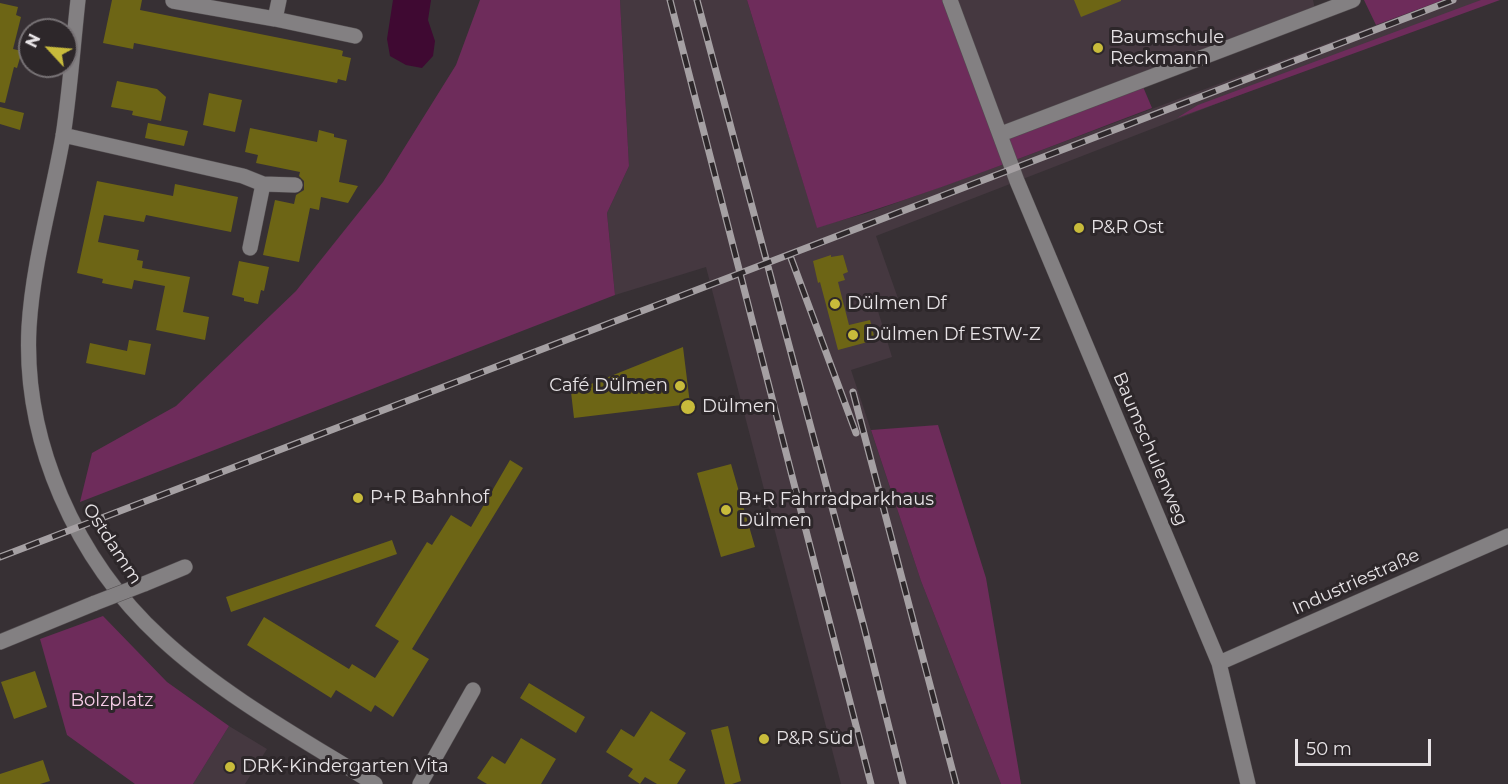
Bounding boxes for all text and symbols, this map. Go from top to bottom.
north arrow [18,18,78,78]
place label: Baumschule Reckmann [1110,27,1224,70]
text: N [22,31,45,51]
marker: Baumschule Reckmann [1091,41,1105,55]
place label: P&R Ost [1091,217,1164,239]
marker: P&R Ost [1072,221,1086,235]
place label: Dülmen Df [847,293,947,315]
marker: Dülmen Df [828,297,842,311]
place label: Dülmen Df ESTW-Z [865,324,1041,346]
marker: Dülmen Df ESTW-Z [846,328,860,342]
street label: Baumschulenweg [1108,369,1192,529]
place label: Café Dülmen [549,375,668,397]
marker: Café Dülmen [673,379,687,393]
place label: Dülmen [702,396,776,418]
marker: Dülmen [679,398,697,416]
place label: P+R Bahnhof [370,487,489,509]
place label: B+R Fahrradparkhaus Dülmen [738,489,934,532]
marker: P+R Bahnhof [351,491,365,505]
street label: Ostdamm [78,500,146,588]
marker: B+R Fahrradparkhaus Dülmen [719,503,733,517]
street label: Industriestraße [1289,544,1423,620]
park label: Bolzplatz [70,690,154,712]
scale bar [1298,727,1434,765]
place label: P&R Süd [776,728,853,750]
marker: P&R Süd [757,732,771,746]
text: 50 m [1306,738,1352,760]
place label: DRK-Kindergarten Vita [242,756,449,778]
marker: DRK-Kindergarten Vita [223,760,237,774]

